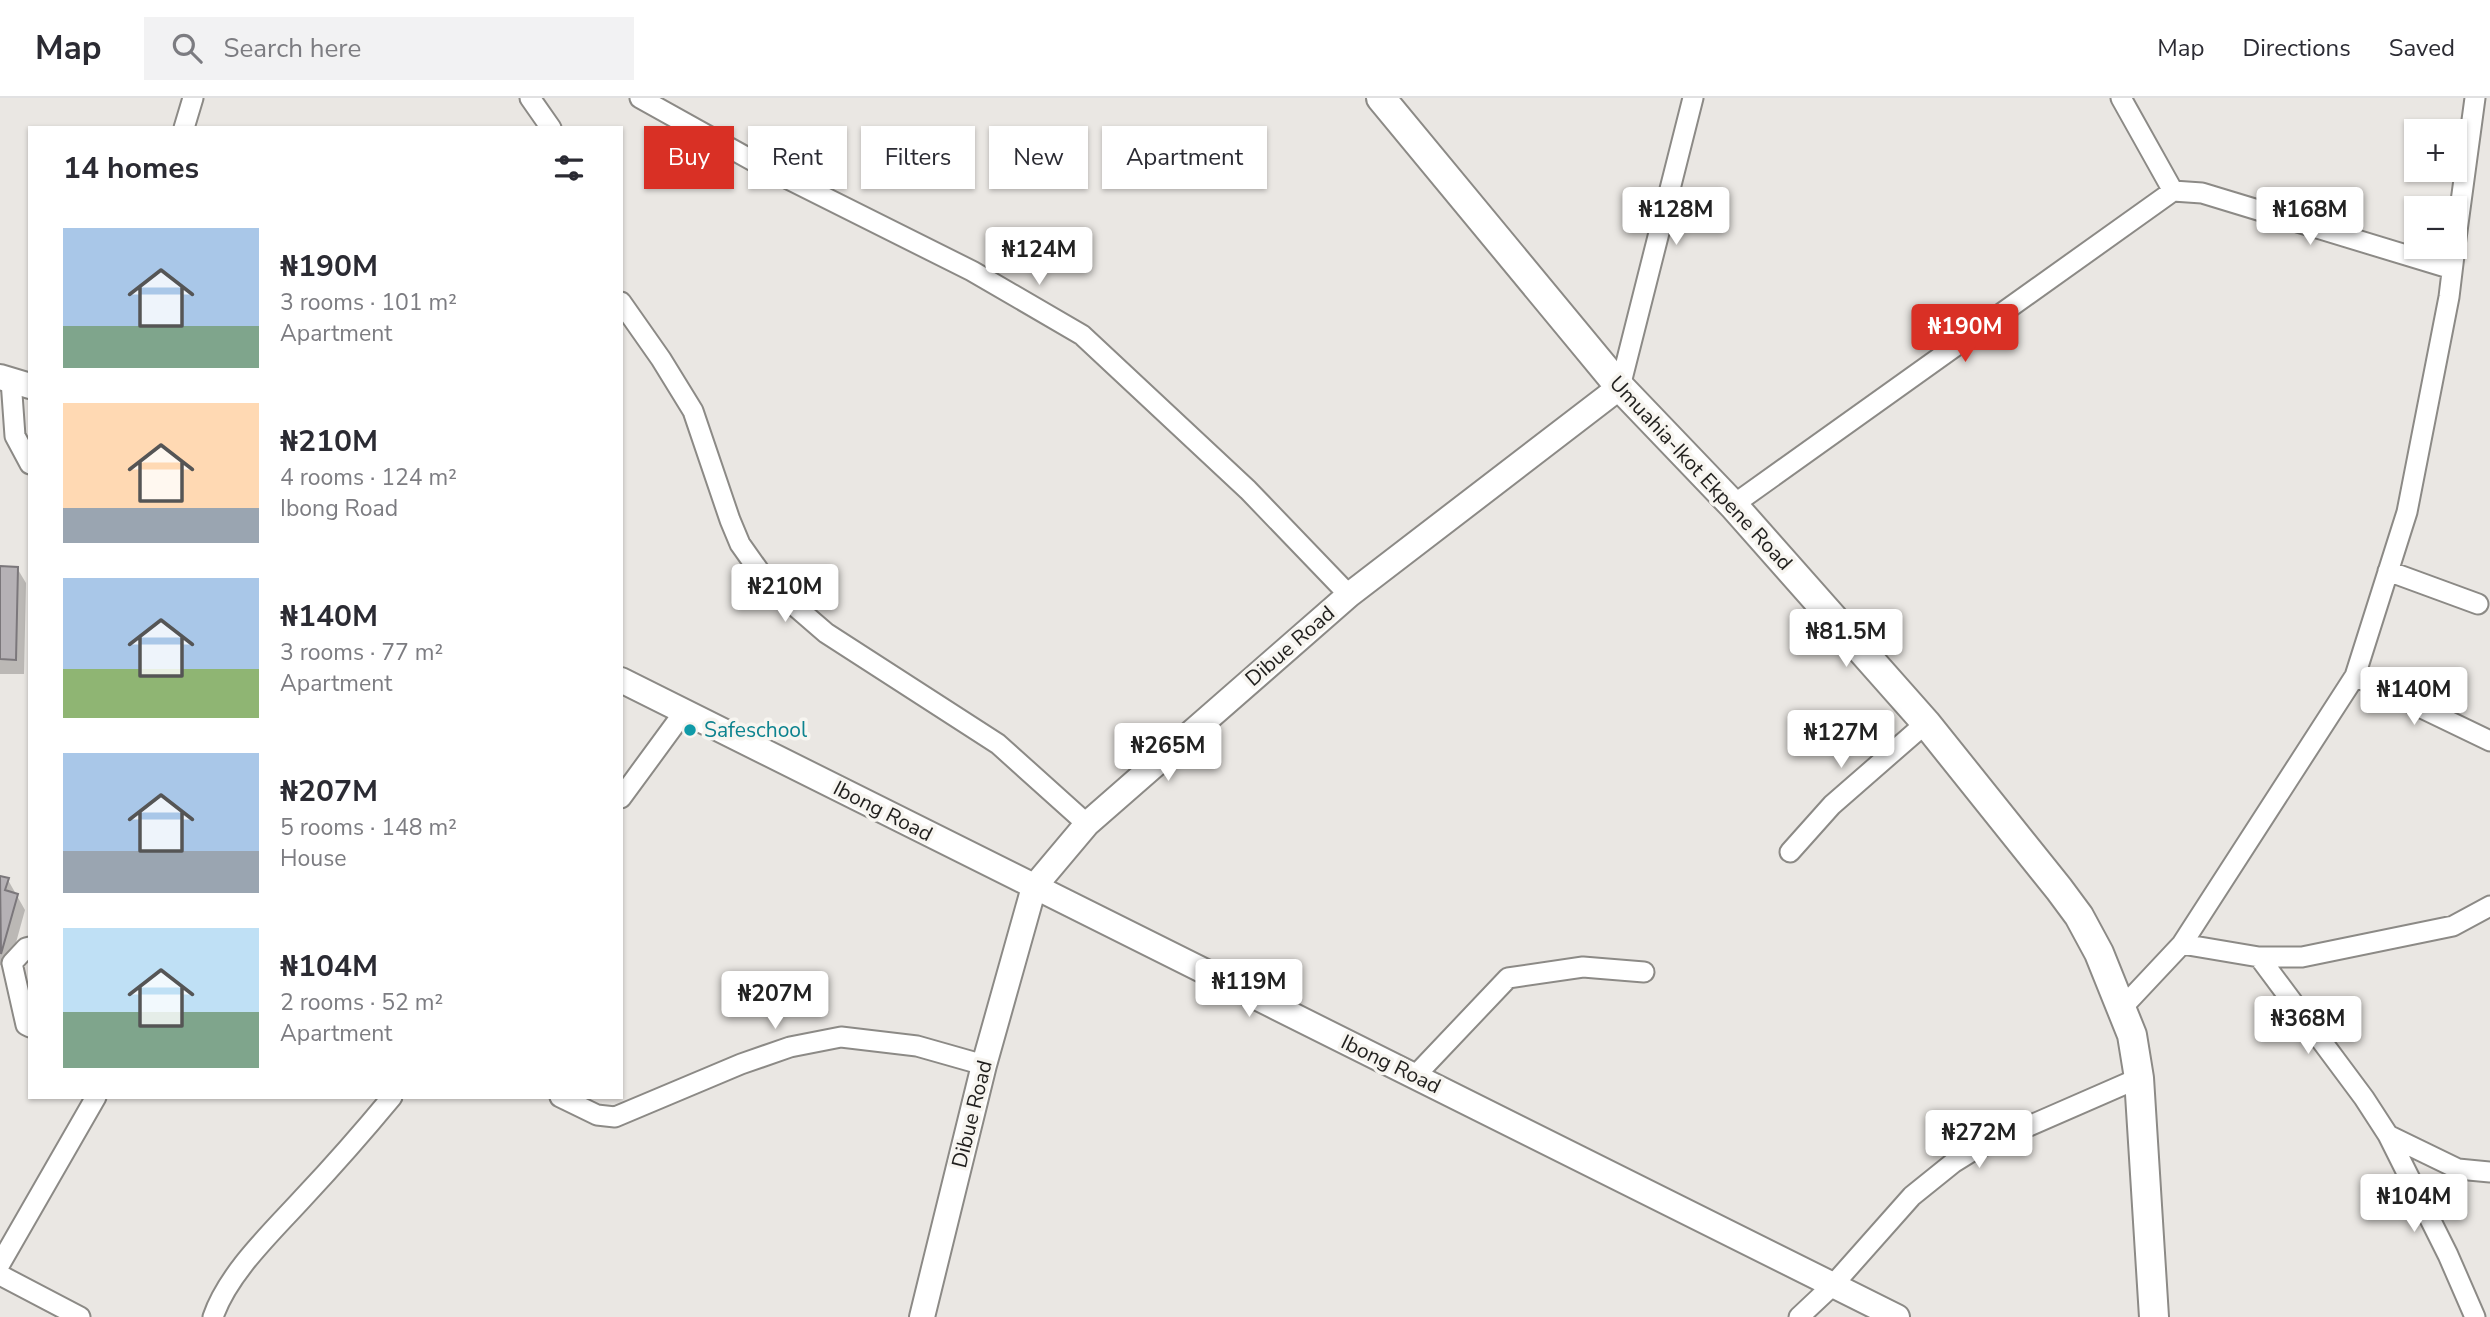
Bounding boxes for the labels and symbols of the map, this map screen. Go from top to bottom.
pin: ₦128M [1627,188,1725,247]
pin: ₦168M [2261,188,2359,247]
pin: ₦124M [990,228,1088,287]
pin: ₦190M [1916,304,2014,364]
street label: Umuahia-Ikot Ekpene Road [1603,370,1799,576]
pin: ₦210M [736,564,834,624]
street label: Dibue Road [1239,599,1341,693]
pin: ₦81.5M [1789,610,1903,669]
pin: ₦140M [2365,668,2463,727]
pin: ₦127M [1792,710,1890,770]
place label: Safeschool [704,716,808,744]
marker: Safeschool [682,722,698,738]
pin: ₦265M [1119,724,1217,783]
street label: Ibong Road [829,774,937,848]
pin: ₦119M [1200,960,1298,1019]
pin: ₦207M [726,972,824,1031]
pin: ₦368M [2259,996,2357,1056]
street label: Ibong Road [1336,1028,1446,1100]
street label: Dibue Road [945,1057,999,1171]
pin: ₦272M [1930,1110,2028,1170]
pin: ₦104M [2365,1174,2463,1234]

